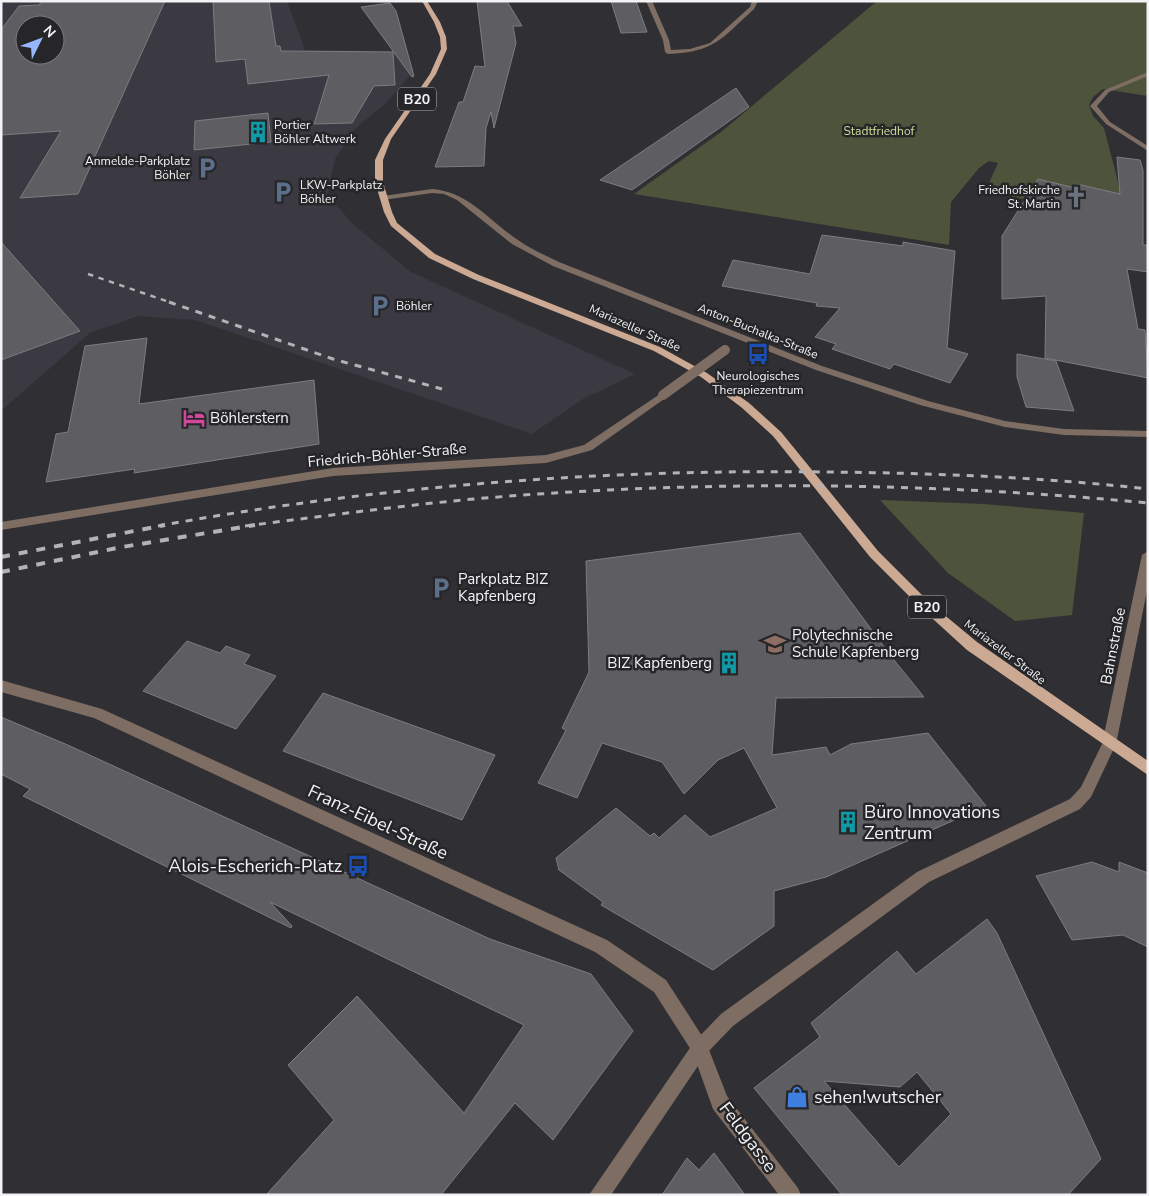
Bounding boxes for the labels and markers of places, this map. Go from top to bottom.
place label: Portier Böhler Altwerk [274,117,357,147]
building icon: Portier Böhler Altwerk [245,119,271,145]
place label: Anmelde-Parkplatz Böhler [85,153,191,183]
parking icon: Anmelde-Parkplatz Böhler [194,155,220,181]
place label: LKW-Parkplatz Böhler [300,177,383,207]
parking icon: LKW-Parkplatz Böhler [270,179,296,205]
place label: Friedhofskirche St. Martin [978,182,1060,212]
church icon: Friedhofskirche St. Martin [1063,184,1089,210]
parking icon: Böhler [367,293,393,319]
place label: Böhler [396,298,432,314]
bus stop icon: Neurologisches Therapiezentrum [745,341,771,367]
place label: Neurologisches Therapiezentrum [712,368,804,398]
hotel icon: Böhlerstern [181,405,207,431]
place label: Böhlerstern [210,408,289,428]
place label: Parkplatz BIZ Kapfenberg [458,569,548,606]
parking icon: Parkplatz BIZ Kapfenberg [428,575,454,601]
place label: Polytechnische Schule Kapfenberg [792,625,919,662]
school or university icon: Polytechnische Schule Kapfenberg [762,631,788,657]
building icon: BIZ Kapfenberg [716,650,742,676]
place label: BIZ Kapfenberg [607,653,712,673]
place label: Büro Innovations Zentrum [864,800,1000,845]
building icon: Büro Innovations Zentrum [835,809,861,835]
bus stop icon: Alois-Escherich-Platz [345,853,371,879]
place label: Alois-Escherich-Platz [168,854,342,878]
shop icon: sehen!wutscher [784,1084,810,1110]
place label: sehen!wutscher [814,1085,942,1109]

